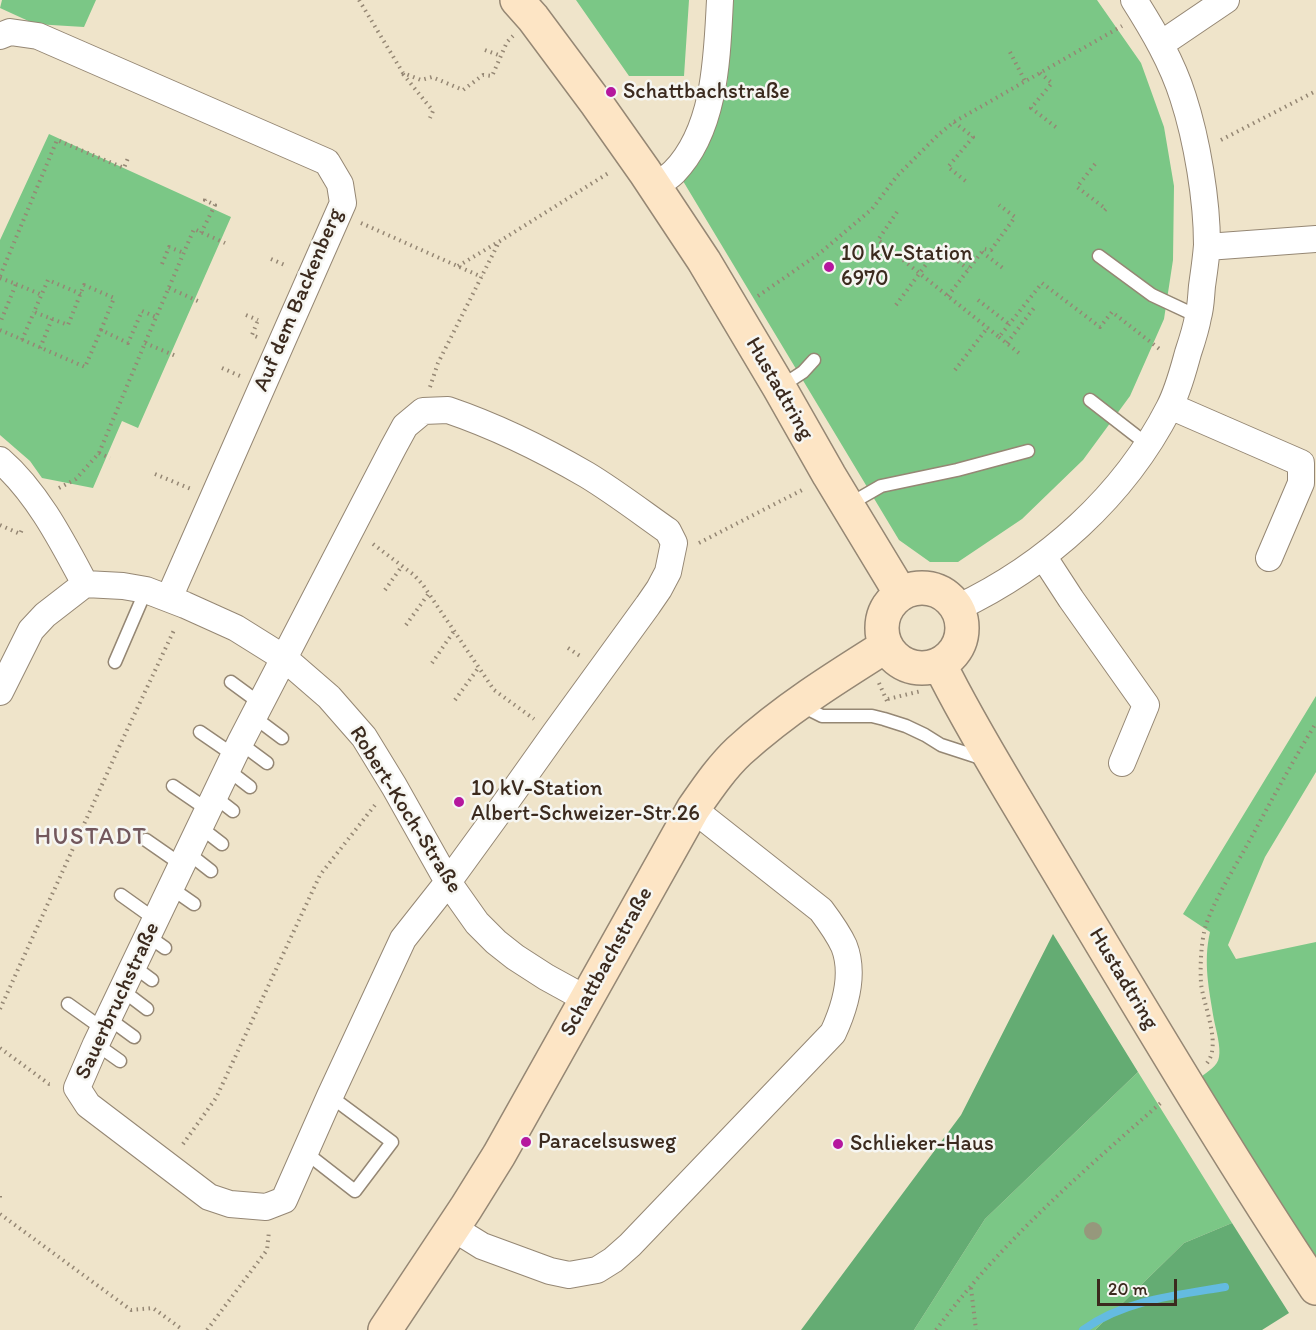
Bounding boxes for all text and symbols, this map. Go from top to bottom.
place label: Schattbachstraße [623,79,790,105]
marker: Schattbachstraße [604,85,618,99]
street label: Auf dem Backenberg [249,205,349,395]
place label: 10 kV-Station 6970 [841,241,972,292]
marker: 10 kV-Station 6970 [822,260,836,274]
street label: Hustadtring [739,333,819,445]
street label: Robert-Koch-Straße [343,722,467,898]
place label: 10 kV-Station Albert-Schweizer-Str.26 [471,776,700,828]
marker: 10 kV-Station Albert-Schweizer-Str.26 [452,795,466,809]
district label: HUSTADT [34,824,148,852]
street label: Schattbachstraße [555,883,659,1041]
street label: Sauerbruchstraße [70,918,166,1084]
street label: Hustadtring [1082,923,1164,1035]
place label: Paracelsusweg [538,1129,676,1155]
place label: Schlieker-Haus [850,1131,994,1157]
marker: Paracelsusweg [519,1135,533,1149]
marker: Schlieker-Haus [831,1137,845,1151]
scale bar [1100,1267,1180,1305]
text: 20 m [1108,1278,1148,1300]

